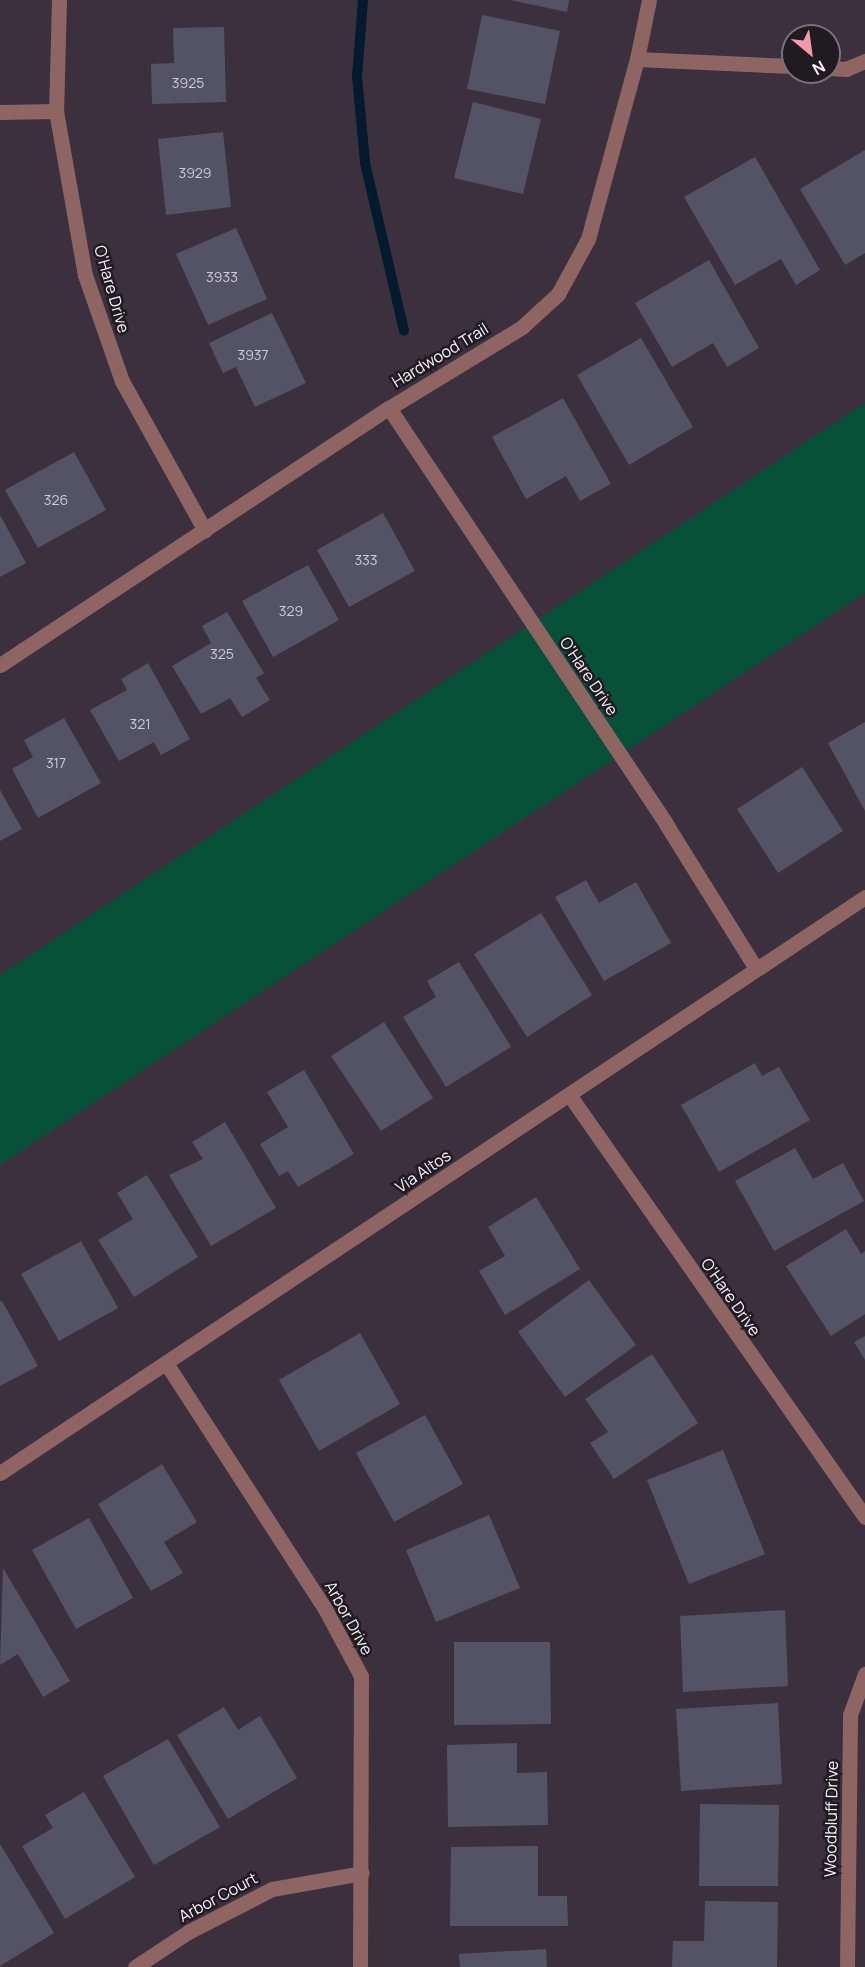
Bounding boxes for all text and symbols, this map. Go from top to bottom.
north arrow [781,24,841,84]
text: N [808,56,829,80]
house number: 3925 [172,75,204,91]
house number: 3929 [178,165,212,181]
street label: O'Hare Drive [90,243,134,335]
house number: 3933 [206,269,238,285]
street label: Hardwood Trail [388,319,492,391]
house number: 3937 [237,347,269,363]
house number: 326 [44,492,68,508]
house number: 333 [354,552,378,568]
house number: 329 [279,603,303,619]
street label: O'Hare Drive [556,633,622,719]
house number: 325 [210,646,234,662]
house number: 321 [129,716,151,732]
house number: 317 [46,755,66,771]
street label: Via Altos [392,1145,454,1197]
street label: O'Hare Drive [697,1254,765,1340]
street label: Arbor Drive [321,1578,377,1658]
street label: Woodbluff Drive [820,1761,842,1877]
street label: Arbor Court [175,1868,261,1926]

